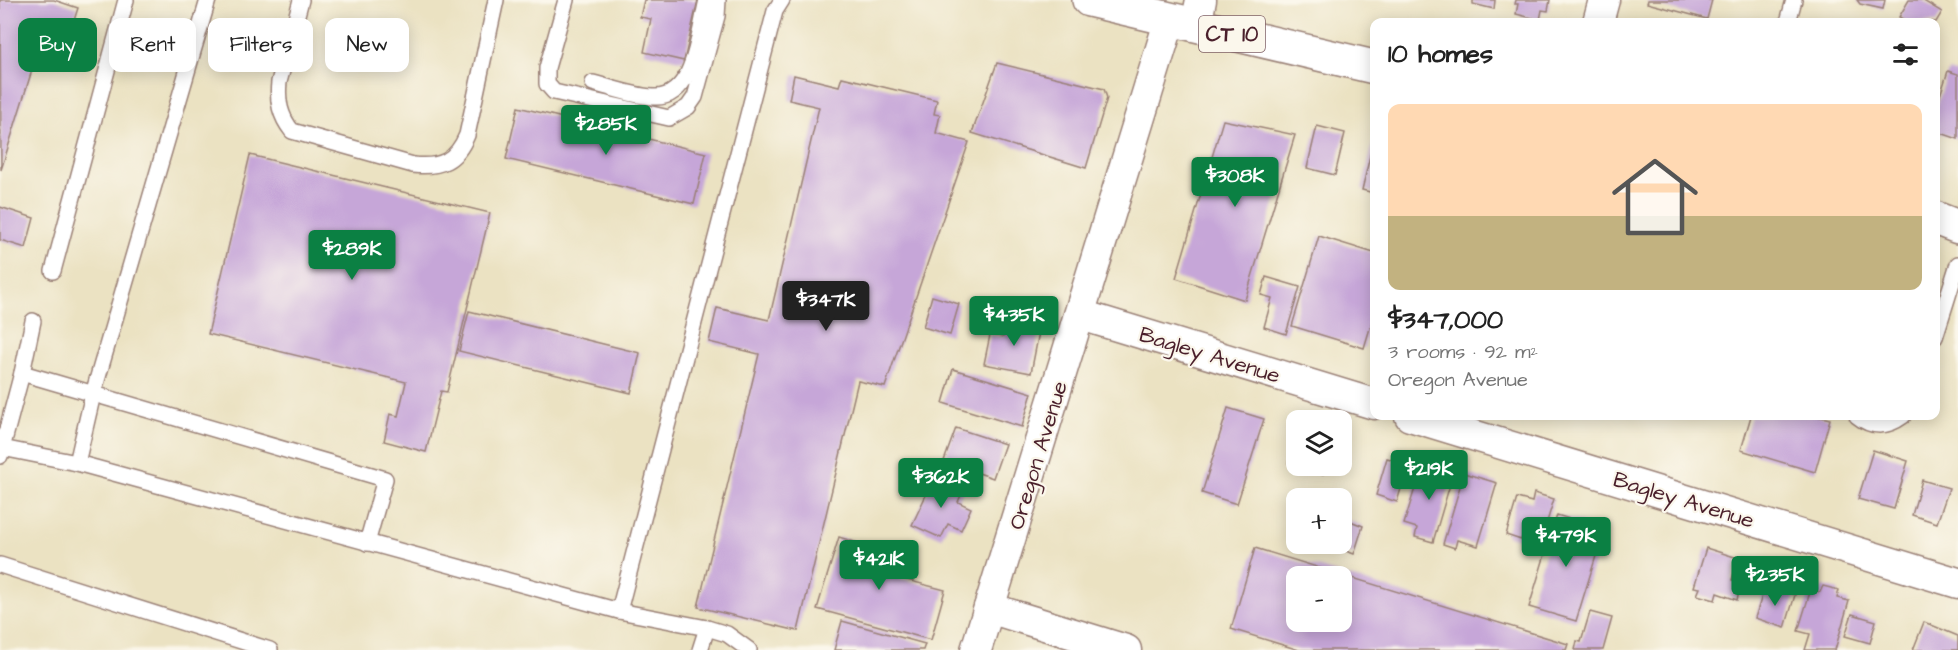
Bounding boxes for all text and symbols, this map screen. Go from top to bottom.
road number: CT 10 [1199,16,1265,52]
chip: Buy [18,18,97,72]
chip: Rent [109,18,196,72]
chip: Filters [208,18,313,72]
chip: New [325,18,409,72]
text: 10 homes [1388,36,1493,72]
icon: filters [1889,38,1922,71]
pin: $285K [564,105,648,156]
text: $285K [575,110,637,138]
icon: home [1601,143,1709,251]
pin: $308K [1193,157,1277,208]
text: $308K [1205,162,1265,190]
pin: $289K [310,230,394,281]
text: $289K [322,235,382,263]
pin: $347K [784,281,868,332]
text: $347K [796,286,856,314]
pin: $435K [972,296,1056,347]
text: $435K [983,301,1045,329]
text: $347,000 [1388,302,1503,338]
street label: Bagley Avenue [1135,319,1284,393]
text: 3 rooms · 92 m² [1388,338,1538,366]
text: Oregon Avenue [1388,366,1528,394]
street label: Oregon Avenue [1001,377,1077,534]
map controls [1286,410,1352,632]
button: layers [1286,410,1352,476]
pin: $219K [1387,450,1471,501]
text: $219K [1405,455,1453,483]
pin: $362K [899,458,983,509]
text: $362K [912,463,970,491]
street label: Bagley Avenue [1609,464,1758,538]
button: + [1286,488,1352,554]
pin: $479K [1524,517,1608,568]
text: $479K [1536,522,1596,550]
pin: $421K [837,540,921,591]
text: $421K [854,545,904,573]
pin: $235K [1733,556,1817,607]
text: $235K [1745,561,1805,589]
button: − [1286,566,1352,632]

